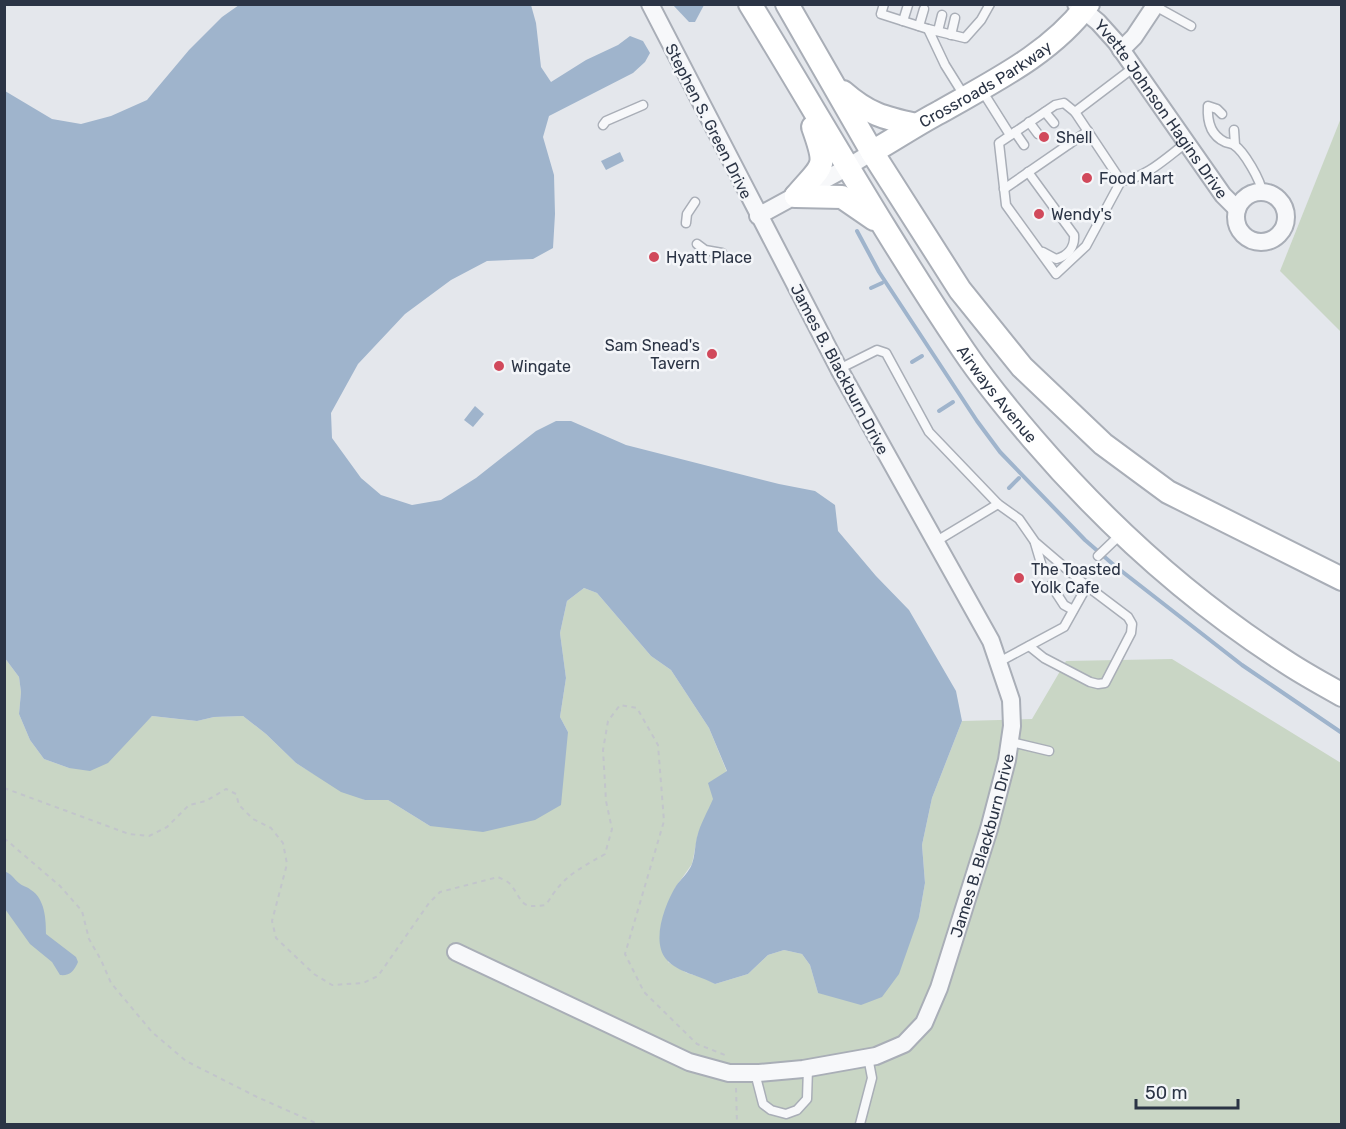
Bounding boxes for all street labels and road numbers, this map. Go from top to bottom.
street label: Yvette Johnson Hagins Drive [1090,16,1232,202]
street label: Crossroads Parkway [916,37,1055,132]
street label: Stephen S. Green Drive [661,40,756,202]
street label: James B. Blackburn Drive [786,281,893,458]
street label: Airways Avenue [953,342,1041,447]
street label: James B. Blackburn Drive [946,752,1018,940]

